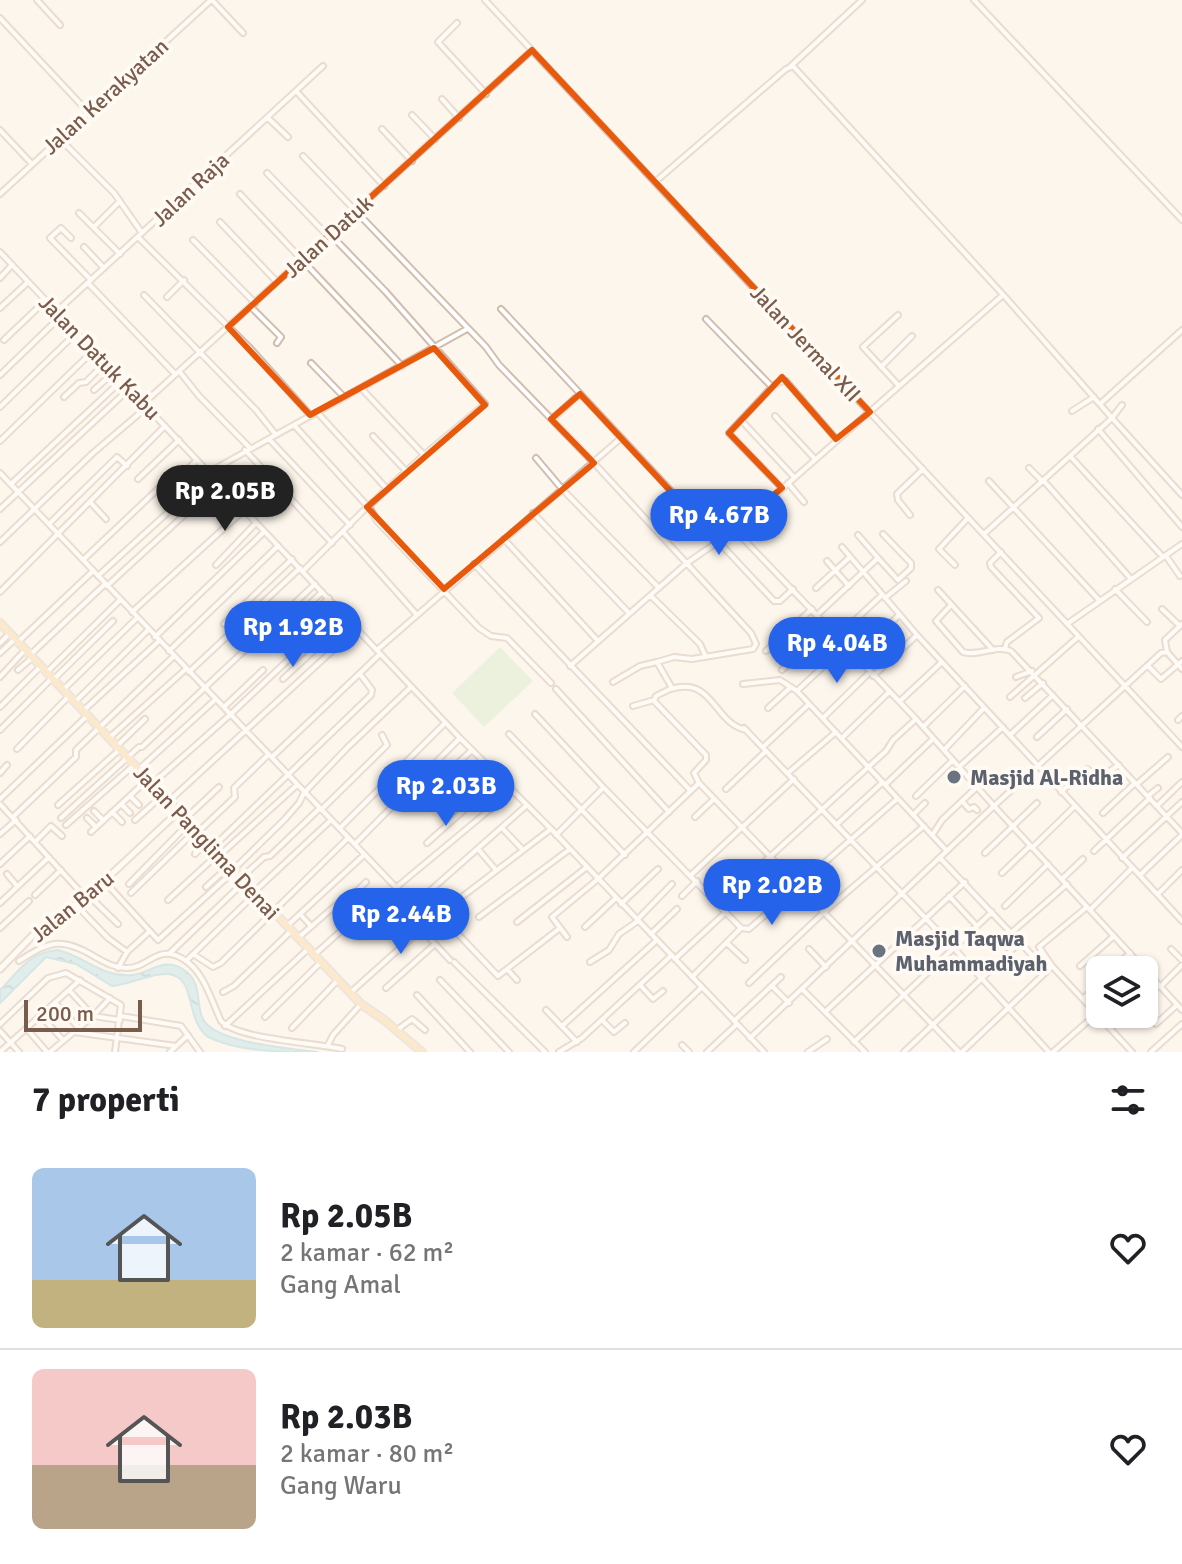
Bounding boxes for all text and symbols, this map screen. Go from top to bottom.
street label: Jalan Kerakyatan [37,33,174,160]
street label: Jalan Raja [146,147,235,232]
street label: Jalan Datuk [278,189,378,283]
street label: Jalan Jermal XII [745,279,867,407]
street label: Jalan Datuk Kabu [33,289,166,426]
pin: Rp 2.05B [142,465,308,533]
text: Rp 2.05B [174,475,276,507]
pin: Rp 4.67B [636,489,802,557]
text: Rp 4.67B [668,499,770,531]
pin: Rp 1.92B [210,601,376,669]
text: Rp 1.92B [242,611,344,643]
pin: Rp 4.04B [754,617,920,685]
text: Rp 4.04B [786,627,888,659]
street label: Jalan Panglima Denai [128,759,285,925]
pin: Rp 2.03B [363,760,529,828]
place label: Masjid Al-Ridha [970,764,1123,791]
marker: Masjid Al-Ridha [945,768,963,786]
text: Rp 2.03B [395,770,497,802]
pin: Rp 2.02B [689,859,855,927]
street label: Jalan Baru [25,865,119,948]
text: Rp 2.02B [721,869,823,901]
pin: Rp 2.44B [318,888,484,956]
text: Rp 2.44B [350,898,452,930]
place label: Masjid Taqwa Muhammadiyah [895,925,1048,977]
marker: Masjid Taqwa Muhammadiyah [870,942,888,960]
map controls [1086,956,1158,1028]
button: layers [1086,956,1158,1028]
scale bar [24,996,142,1032]
text: 200 m [36,1000,94,1027]
icon: filters [1106,1078,1150,1122]
text: 7 properti [32,1079,180,1121]
text: Rp 2.05B [280,1195,412,1237]
icon: home [96,1200,192,1296]
icon: heart [1106,1226,1150,1270]
text: 2 kamar · 62 m² [280,1237,454,1269]
text: Gang Amal [280,1269,401,1301]
text: Rp 2.03B [280,1396,412,1438]
icon: home [96,1401,192,1497]
icon: heart [1106,1427,1150,1471]
text: 2 kamar · 80 m² [280,1438,454,1470]
text: Gang Waru [280,1470,402,1502]

